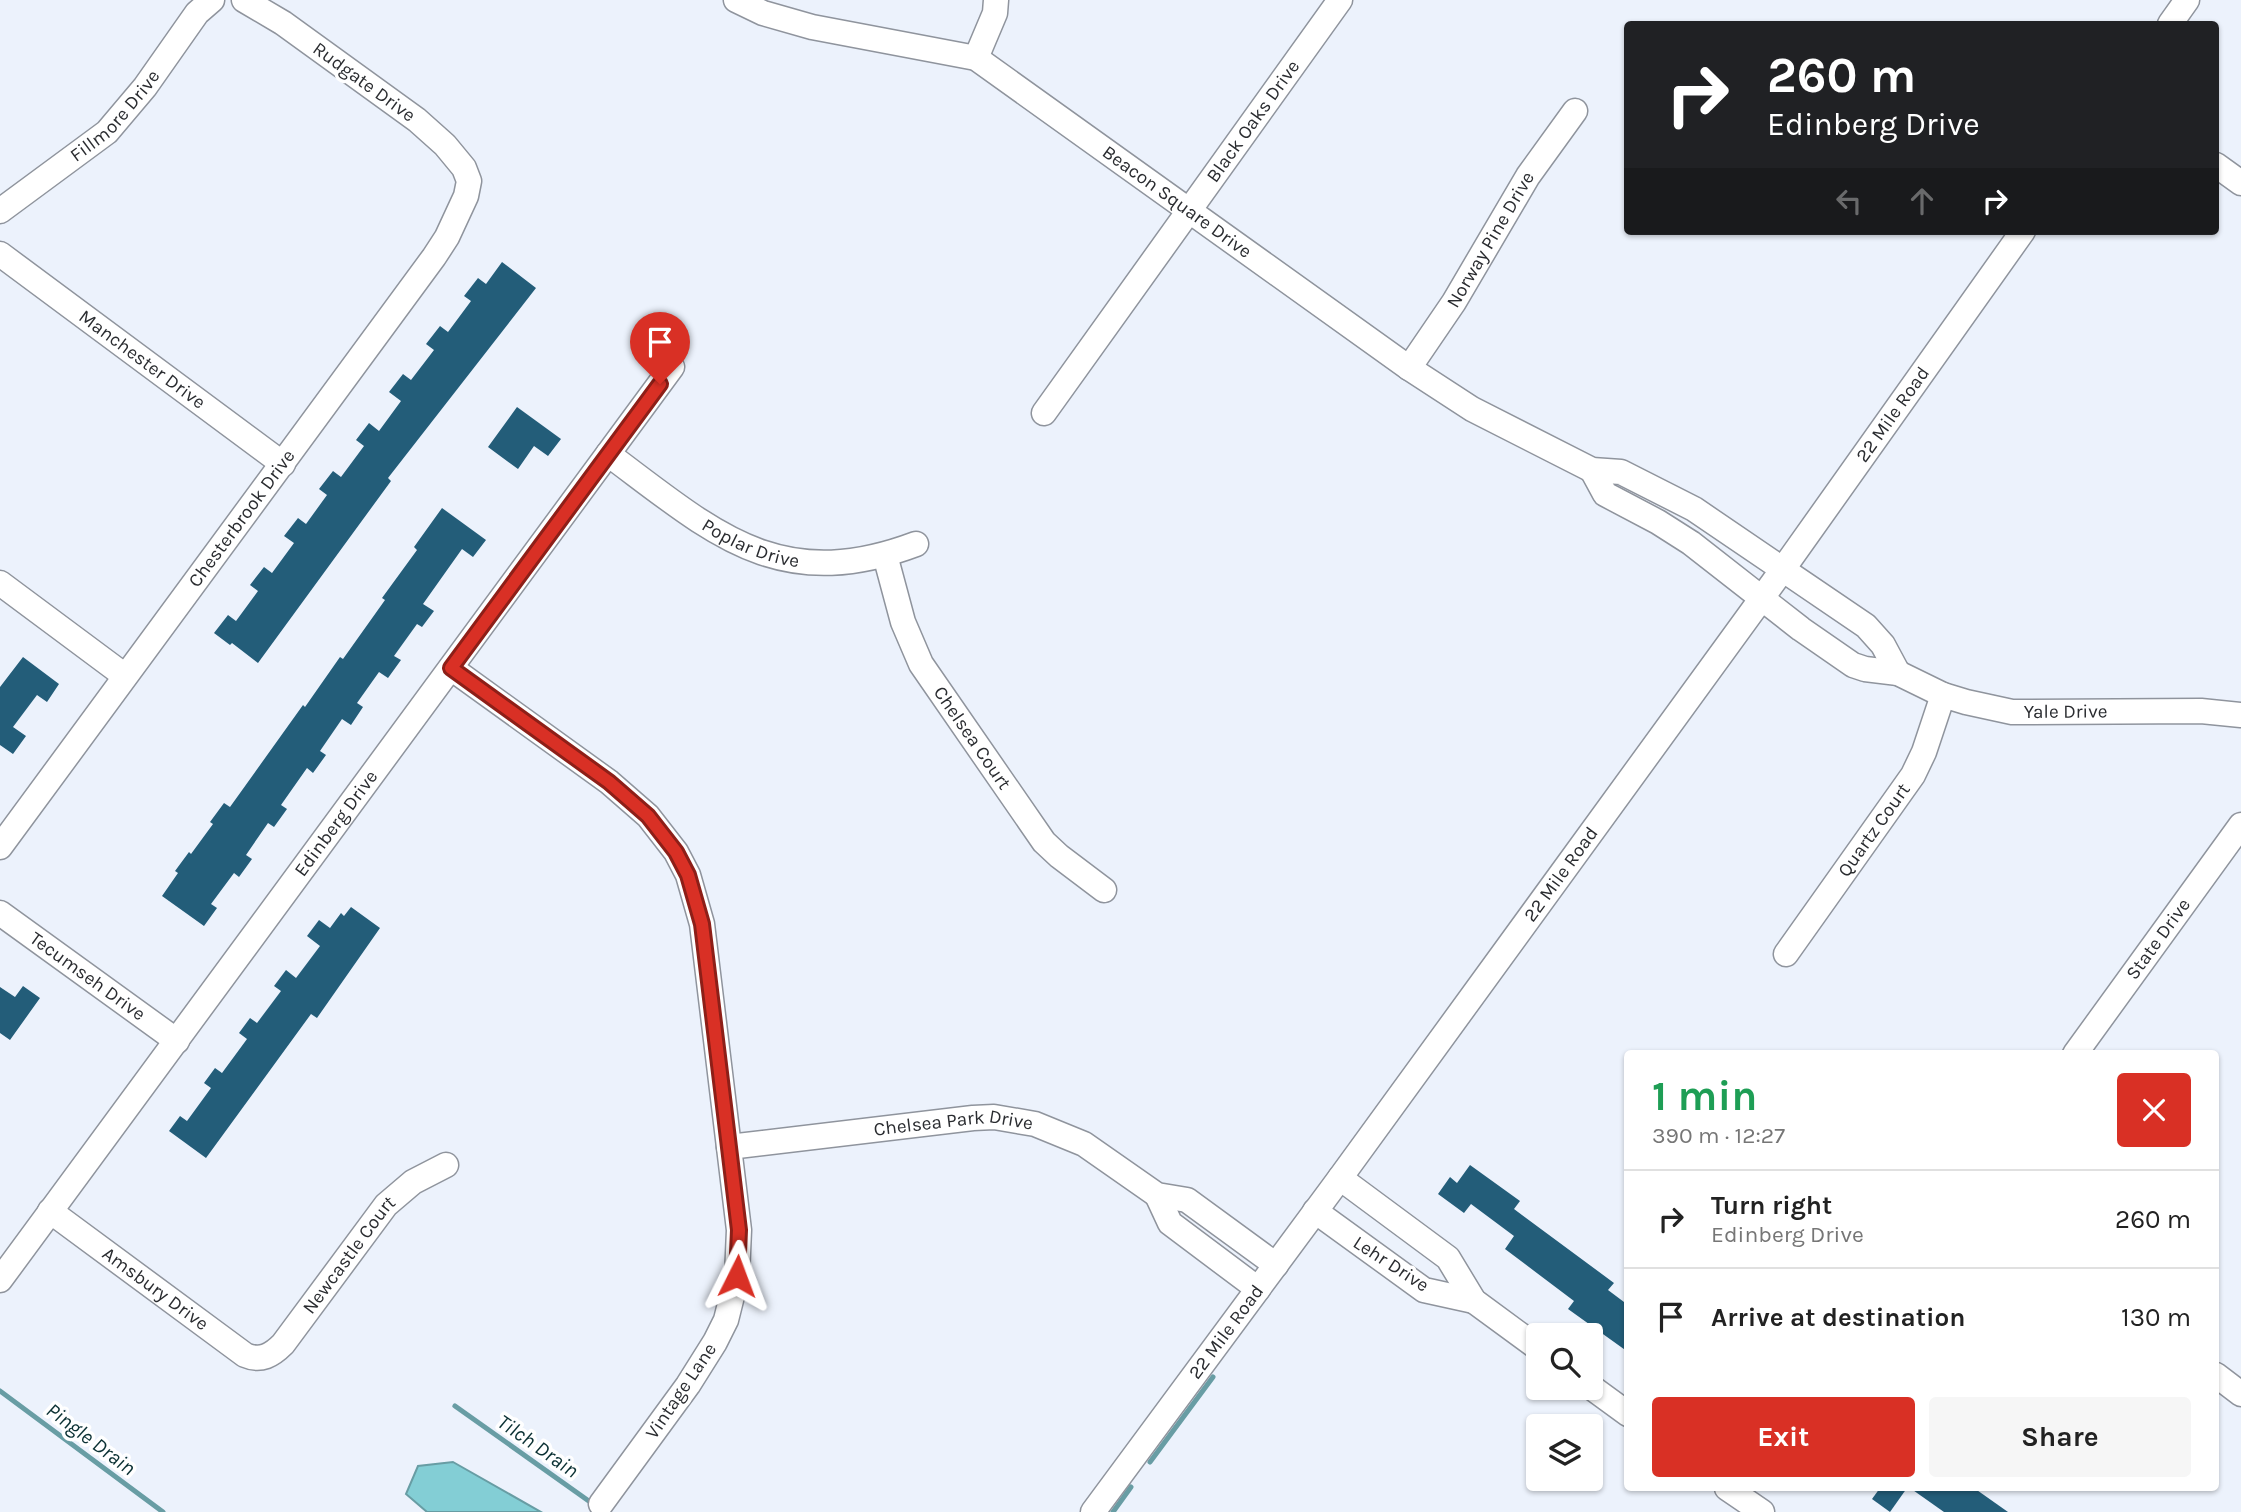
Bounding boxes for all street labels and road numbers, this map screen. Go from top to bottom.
street label: Rudgate Drive [308,37,420,127]
street label: Black Oaks Drive [1202,56,1304,187]
street label: Fillmore Drive [66,66,164,166]
street label: Beacon Square Drive [1098,141,1256,263]
street label: Norway Pine Drive [1442,168,1539,312]
street label: Manchester Drive [75,305,210,414]
street label: 22 Mile Road [1851,363,1934,466]
street label: Chesterbrook Drive [184,445,300,591]
street label: Poplar Drive [698,514,801,572]
street label: Chelsea Court [929,682,1015,794]
street label: Yale Drive [2024,700,2108,723]
street label: Edinberg Drive [290,766,382,881]
street label: Quartz Court [1833,779,1915,881]
street label: 22 Mile Road [1519,823,1603,926]
street label: State Drive [2122,894,2195,984]
street label: Tecumseh Drive [26,927,150,1025]
street label: Chelsea Park Drive [872,1105,1035,1141]
street label: Newcastle Court [298,1191,400,1318]
street label: Lehr Drive [1349,1231,1433,1297]
street label: Amsbury Drive [98,1242,213,1335]
street label: 22 Mile Road [1184,1280,1268,1383]
street label: Vintage Lane [641,1339,721,1443]

